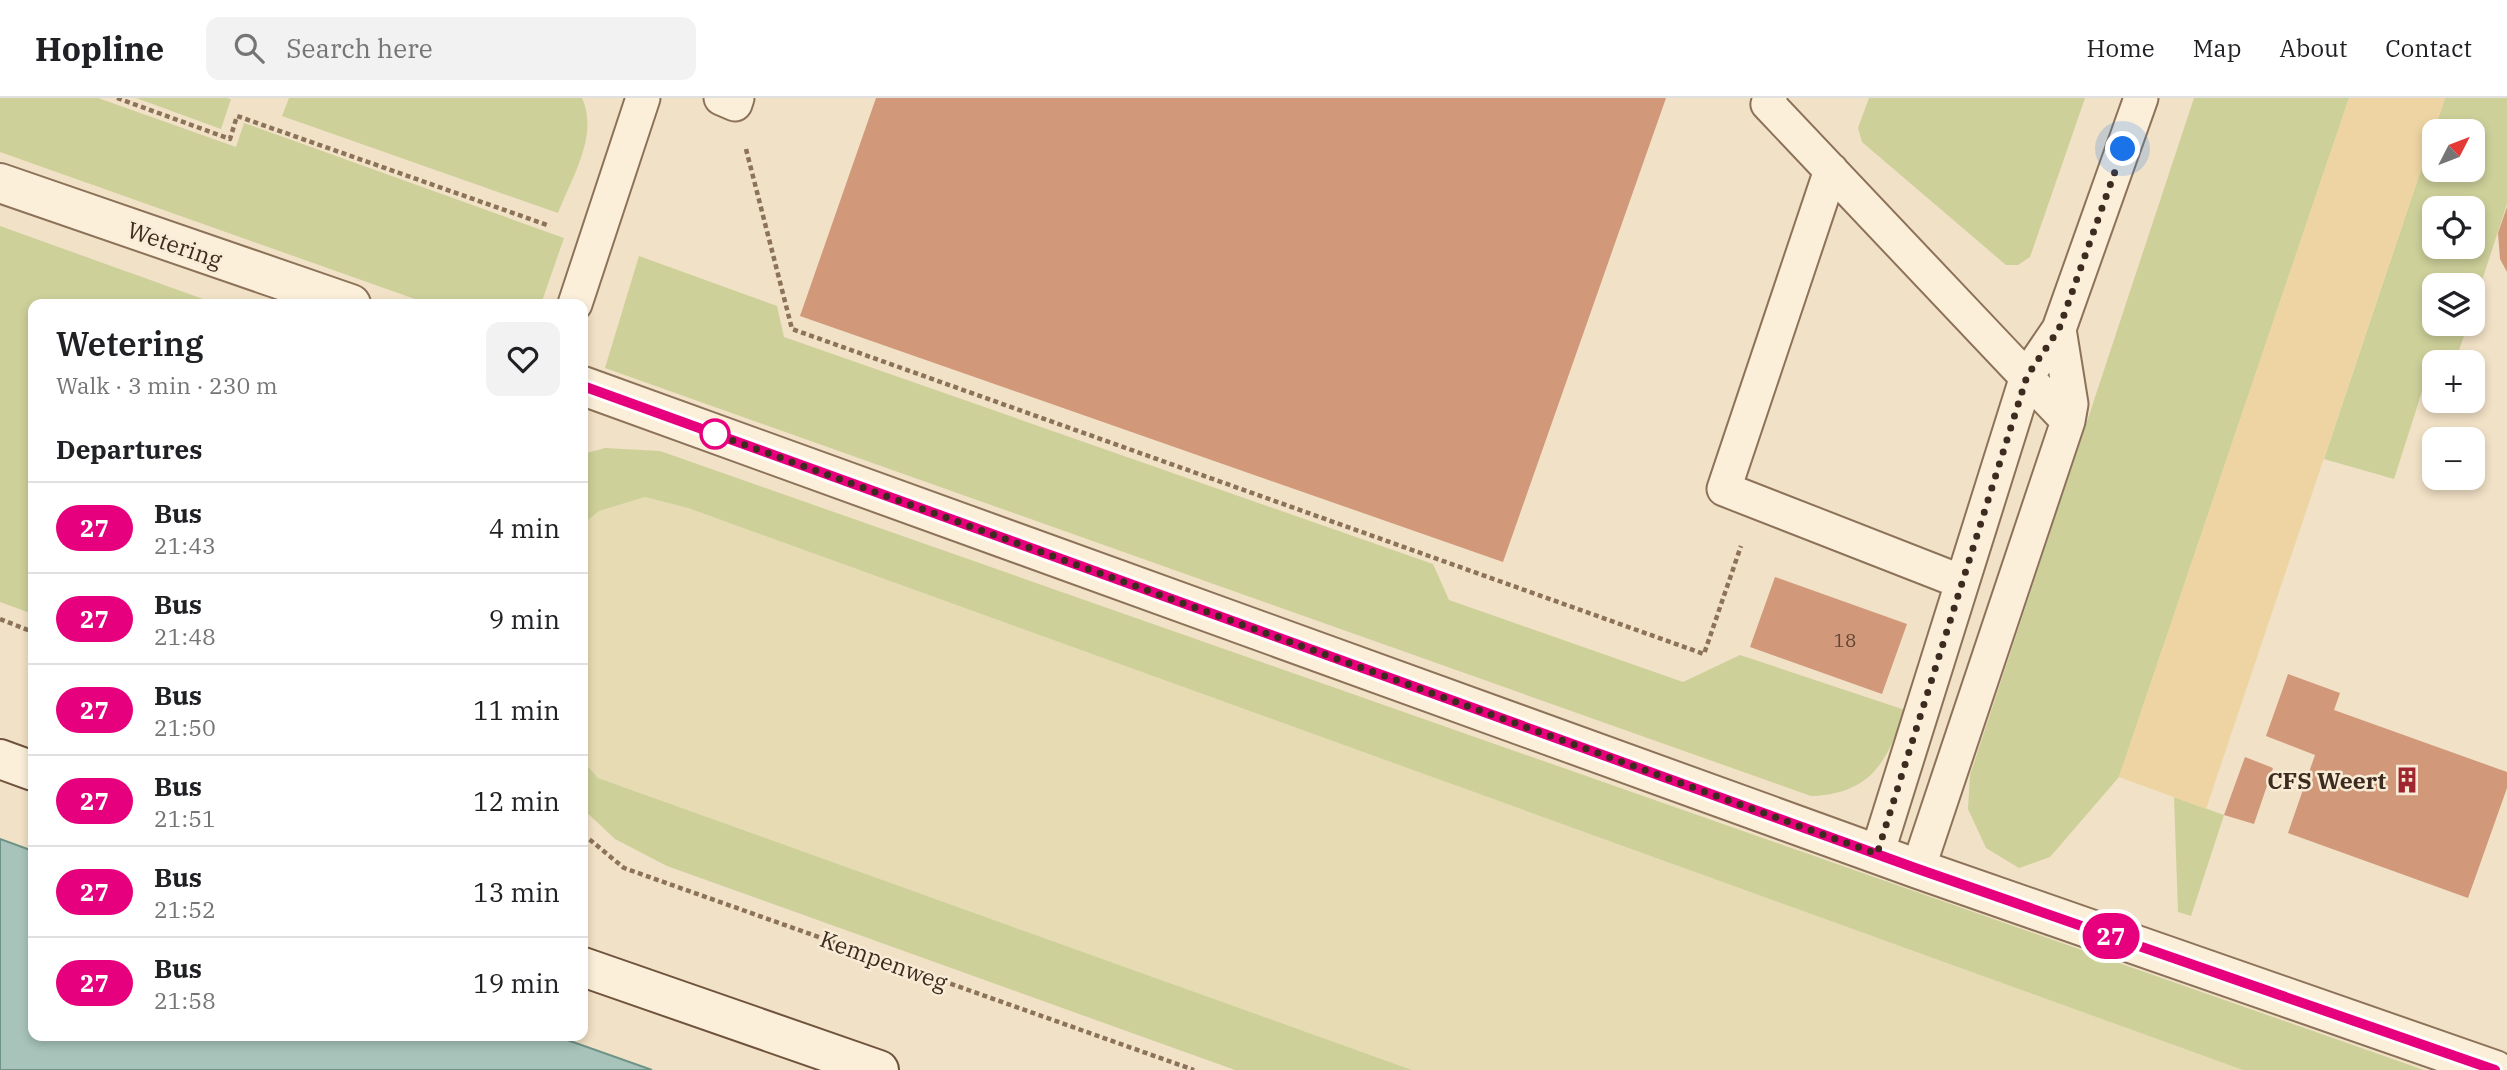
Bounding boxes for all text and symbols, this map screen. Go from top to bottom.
search box [206,17,696,80]
text: Hopline [35,27,164,70]
icon: search [230,29,268,67]
text: Search here [286,31,433,65]
text: Home [2087,32,2155,64]
text: Map [2193,32,2241,64]
text: About [2279,32,2347,64]
text: Contact [2385,32,2472,64]
north arrow [2422,119,2485,182]
map controls [2422,119,2485,490]
your location [2105,131,2140,166]
button: locate [2422,196,2485,259]
street label: Wetering [123,214,227,274]
button: layers [2422,273,2485,336]
text: Wetering [56,322,204,365]
button: heart [486,322,560,396]
button: + [2422,350,2485,413]
text: Walk · 3 min · 230 m [56,370,278,400]
unlabelled marker [700,419,730,449]
button: − [2422,427,2485,490]
text: Departures [56,432,202,466]
text: Bus [154,496,202,530]
text: 4 min [489,511,560,545]
text: 27 [80,512,109,544]
text: 21:43 [154,530,216,560]
text: Bus [154,587,202,621]
text: 9 min [489,602,560,636]
text: 27 [80,603,109,635]
text: 21:48 [154,621,216,651]
house number: 18 [1834,628,1856,652]
text: Bus [154,678,202,712]
text: 11 min [473,693,560,727]
text: 27 [80,694,109,726]
text: 21:50 [154,712,216,742]
place label: CFS Weert [2267,765,2386,795]
building icon: CFS Weert [2392,765,2422,795]
text: Bus [154,769,202,803]
text: 12 min [473,784,560,818]
text: 27 [80,785,109,817]
text: 21:51 [154,803,216,833]
text: Bus [154,860,202,894]
text: 13 min [473,875,560,909]
text: 27 [80,876,109,908]
text: 21:52 [154,894,216,924]
line badge: 27 [2080,913,2142,959]
text: 27 [2097,920,2125,952]
street label: Kempenweg [816,923,952,997]
text: Bus [154,951,202,985]
text: 19 min [473,966,560,1000]
text: 27 [80,967,109,999]
text: 21:58 [154,985,216,1015]

